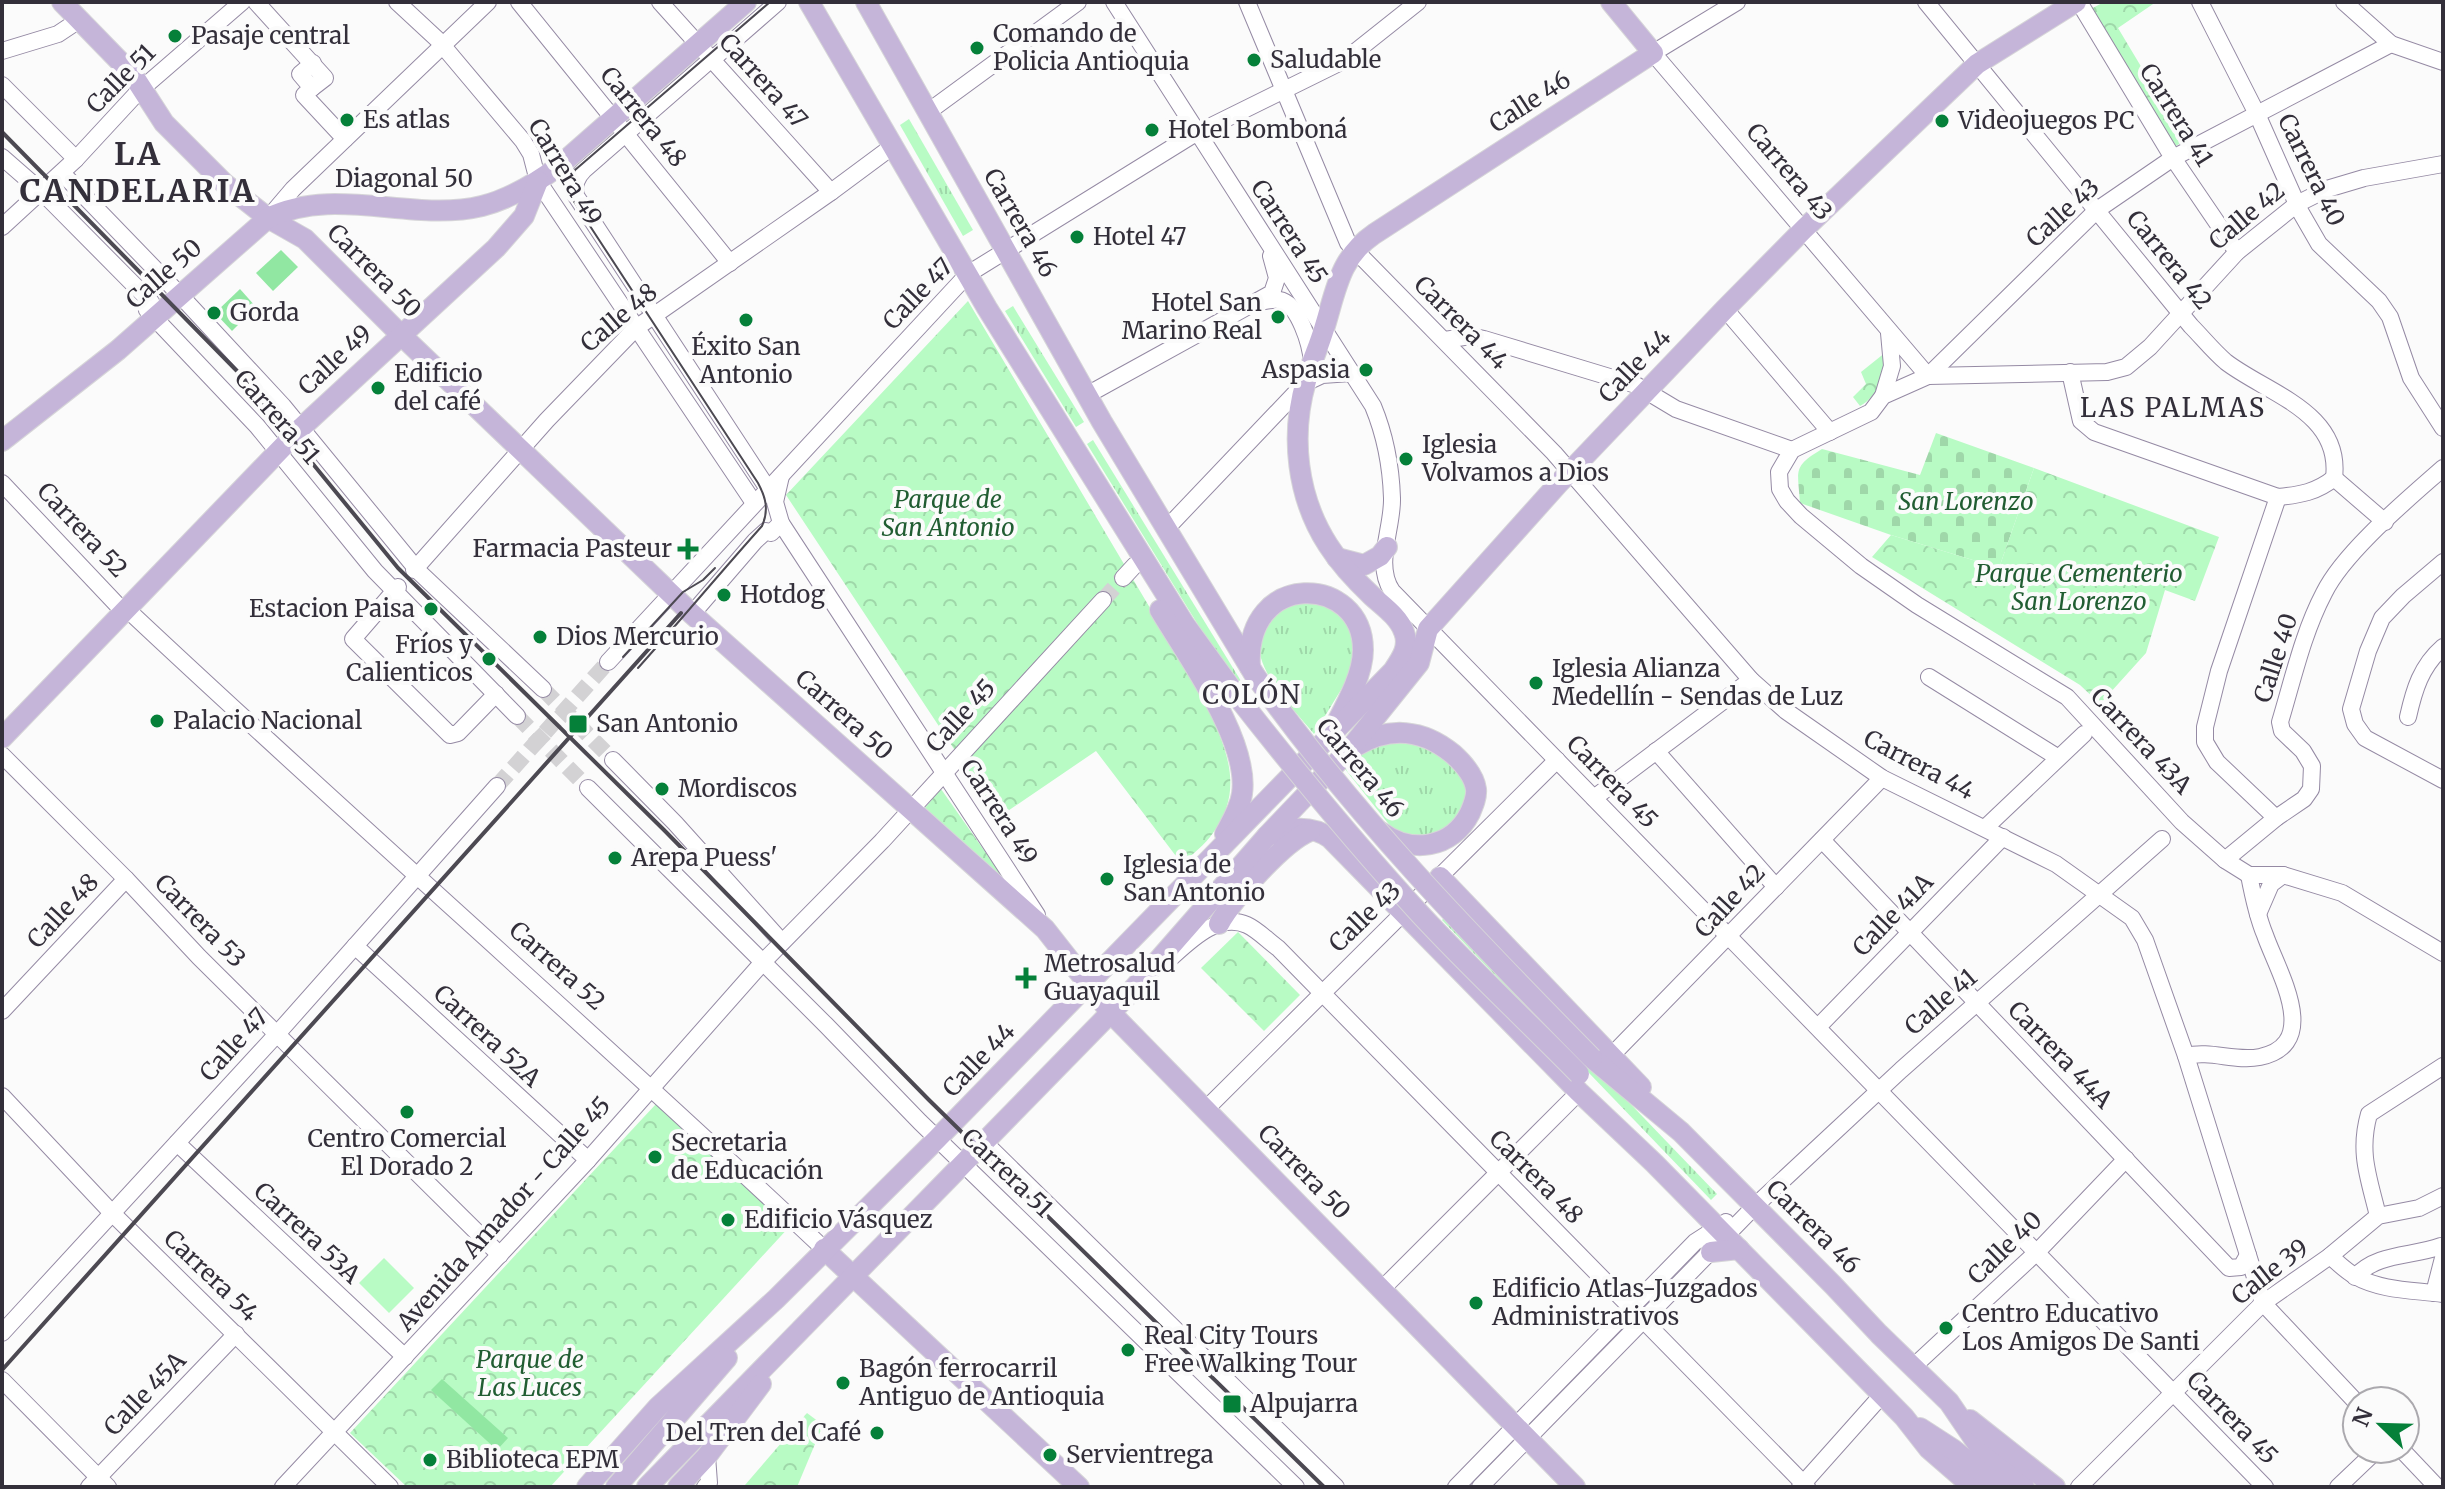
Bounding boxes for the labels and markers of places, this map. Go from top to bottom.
place label: Comando de Policia Antioquia [993,18,1189,77]
place label: Pasaje central [191,20,350,51]
marker: Pasaje central [166,27,184,45]
marker: Comando de Policia Antioquia [968,39,986,57]
place label: Saludable [1270,44,1381,75]
marker: Saludable [1245,51,1263,69]
place label: Es atlas [363,104,450,135]
place label: Videojuegos PC [1957,105,2135,136]
marker: Es atlas [338,111,356,129]
marker: Videojuegos PC [1933,112,1951,130]
place label: Hotel Bomboná [1168,114,1348,145]
marker: Hotel Bomboná [1143,121,1161,139]
place label: Hotel 47 [1093,221,1186,252]
marker: Hotel 47 [1068,228,1086,246]
place label: Hotel San Marino Real [1122,287,1262,346]
place label: Gorda [230,297,300,328]
marker: Gorda [205,304,223,322]
marker: Hotel San Marino Real [1269,308,1287,326]
marker: Éxito San Antonio [737,311,755,329]
place label: Éxito San Antonio [691,330,801,390]
place label: Aspasia [1260,354,1350,385]
place label: Edificio del café [394,358,482,417]
marker: Aspasia [1357,361,1375,379]
marker: Edificio del café [369,379,387,397]
place label: Iglesia Volvamos a Dios [1421,429,1609,488]
marker: Iglesia Volvamos a Dios [1397,450,1415,468]
place label: Farmacia Pasteur [473,533,672,564]
marker: Farmacia Pasteur [679,540,697,558]
place label: Hotdog [740,579,825,610]
marker: Hotdog [715,586,733,604]
place label: Estacion Paisa [249,593,415,624]
marker: Estacion Paisa [422,600,440,618]
place label: Dios Mercurio [556,621,719,652]
marker: Dios Mercurio [531,628,549,646]
place label: Fríos y Calienticos [346,629,473,688]
marker: Fríos y Calienticos [480,650,498,668]
place label: Iglesia Alianza Medellín - Sendas de Luz [1552,653,1843,712]
marker: Iglesia Alianza Medellín - Sendas de Luz [1527,674,1545,692]
place label: Palacio Nacional [173,705,362,736]
place label: San Antonio [596,708,738,739]
marker: Palacio Nacional [148,712,166,730]
marker: San Antonio [567,713,589,735]
place label: Mordiscos [678,773,797,804]
marker: Mordiscos [653,780,671,798]
place label: Arepa Puess' [630,842,778,873]
marker: Arepa Puess' [606,849,624,867]
place label: Iglesia de San Antonio [1123,849,1265,908]
marker: Iglesia de San Antonio [1098,870,1116,888]
place label: Metrosalud Guayaquil [1044,948,1176,1007]
marker: Metrosalud Guayaquil [1015,967,1037,989]
marker: Centro Comercial El Dorado 2 [398,1103,416,1121]
place label: Centro Comercial El Dorado 2 [308,1123,506,1182]
place label: Secretaria de Educación [671,1127,823,1186]
marker: Secretaria de Educación [646,1148,664,1166]
place label: Edificio Vásquez [744,1204,932,1235]
marker: Edificio Vásquez [719,1211,737,1229]
place label: Edificio Atlas-Juzgados Administrativos [1491,1273,1758,1332]
marker: Edificio Atlas-Juzgados Administrativos [1467,1294,1485,1312]
place label: Centro Educativo Los Amigos De Santi [1962,1298,2200,1357]
marker: Centro Educativo Los Amigos De Santi [1937,1319,1955,1337]
place label: Real City Tours Free Walking Tour [1144,1320,1358,1379]
marker: Real City Tours Free Walking Tour [1119,1341,1137,1359]
place label: Bagón ferrocarril Antiguo de Antioquia [858,1353,1105,1412]
marker: Bagón ferrocarril Antiguo de Antioquia [834,1374,852,1392]
place label: Alpujarra [1249,1388,1358,1419]
marker: Alpujarra [1221,1393,1243,1415]
place label: Del Tren del Café [666,1417,861,1448]
marker: Del Tren del Café [868,1424,886,1442]
place label: Servientrega [1066,1439,1214,1470]
place label: Biblioteca EPM [446,1444,619,1475]
marker: Servientrega [1041,1446,1059,1464]
marker: Biblioteca EPM [421,1451,439,1469]

